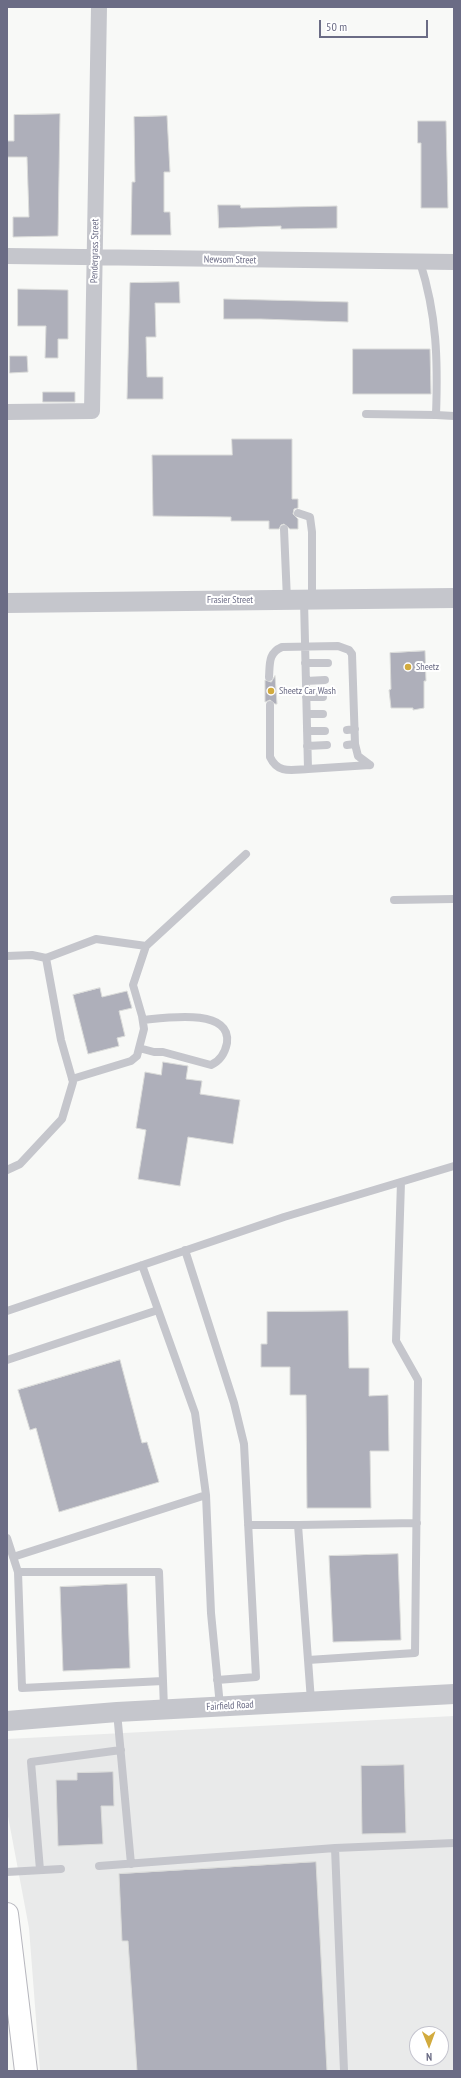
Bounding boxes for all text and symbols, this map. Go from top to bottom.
scale bar [321,12,430,38]
text: 50 m [326,19,347,34]
street label: Pendergrass Street [88,219,102,283]
street label: Newsom Street [204,254,256,266]
street label: Frasier Street [207,594,253,606]
place label: Sheetz [416,661,439,673]
marker: Sheetz [403,662,413,672]
place label: Sheetz Car Wash [279,685,336,697]
marker: Sheetz Car Wash [266,686,276,696]
street label: Fairfield Road [206,1699,254,1713]
north arrow [409,2026,449,2066]
text: N [426,2050,432,2064]

